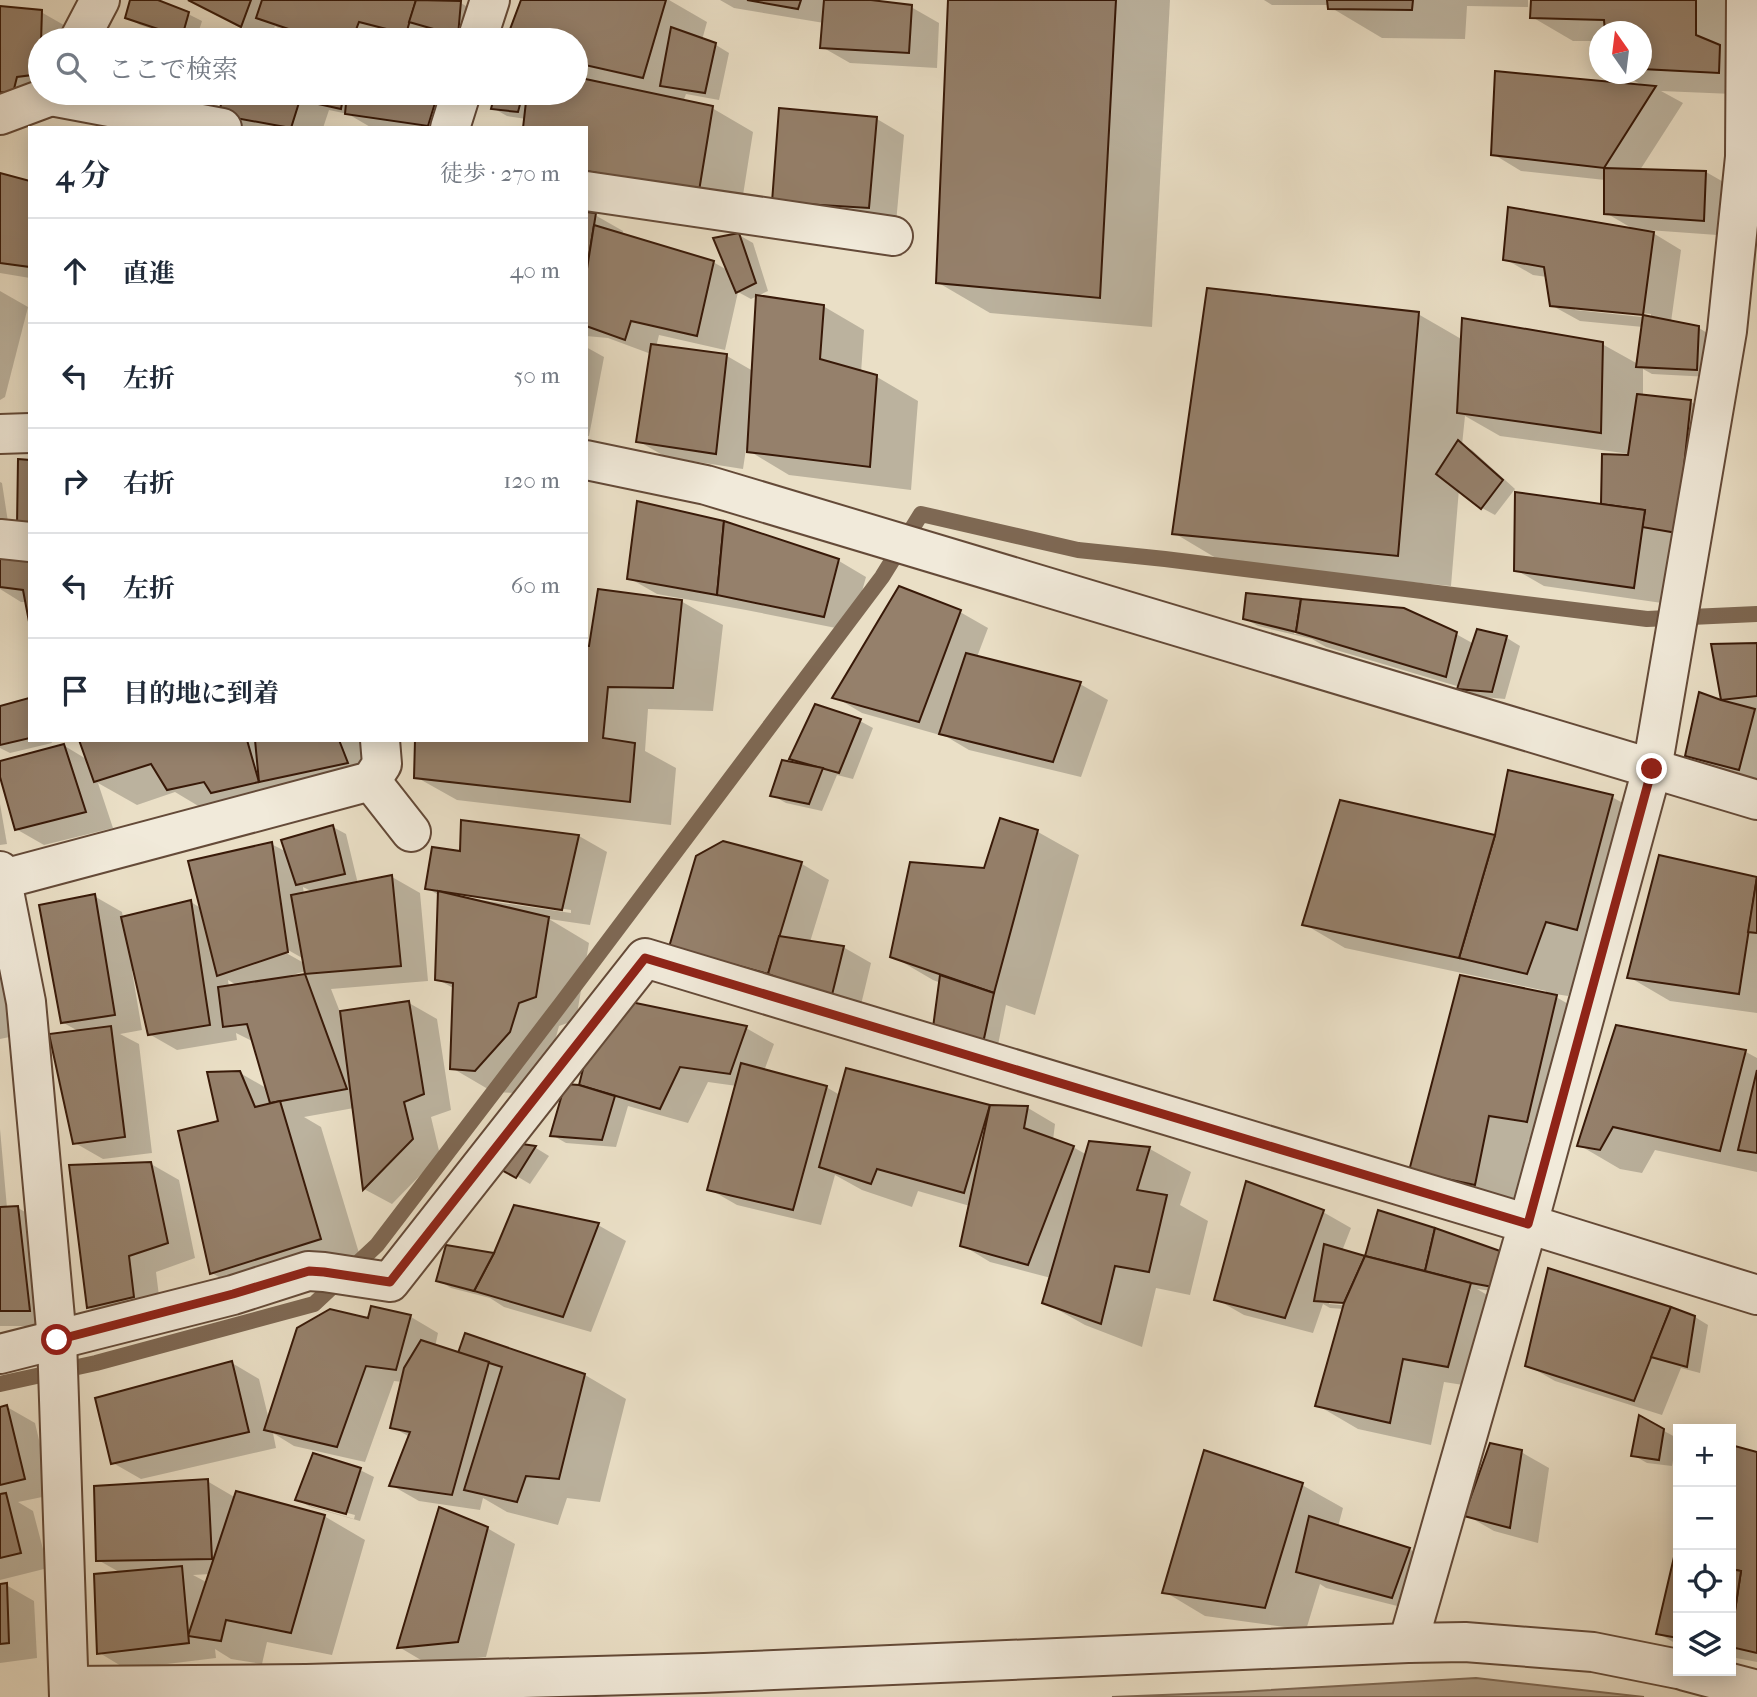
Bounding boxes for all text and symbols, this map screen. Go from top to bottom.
north arrow [1589,21,1652,84]
search box [28,28,588,105]
icon: search [52,48,90,86]
text: ここで検索 [108,54,238,85]
text: 4 分 [56,158,110,193]
text: 徒歩 · 270 m [440,160,560,187]
icon: ahead [56,252,94,290]
text: 40 m [510,257,560,284]
text: 直進 [123,258,175,289]
icon: left [56,357,94,395]
text: 50 m [513,362,560,389]
text: 左折 [123,363,175,394]
icon: right [56,462,94,500]
text: 120 m [503,467,560,494]
text: 右折 [123,468,175,499]
icon: left [56,567,94,605]
text: 60 m [511,572,560,599]
text: 左折 [123,573,175,604]
icon: arrive [56,672,94,710]
text: 目的地に到着 [123,678,279,709]
route end [1636,753,1667,784]
route start [41,1324,72,1355]
map controls [1673,1424,1736,1676]
button: + [1673,1424,1736,1487]
button: − [1673,1487,1736,1550]
button: locate [1673,1550,1736,1613]
button: layers [1673,1613,1736,1676]

